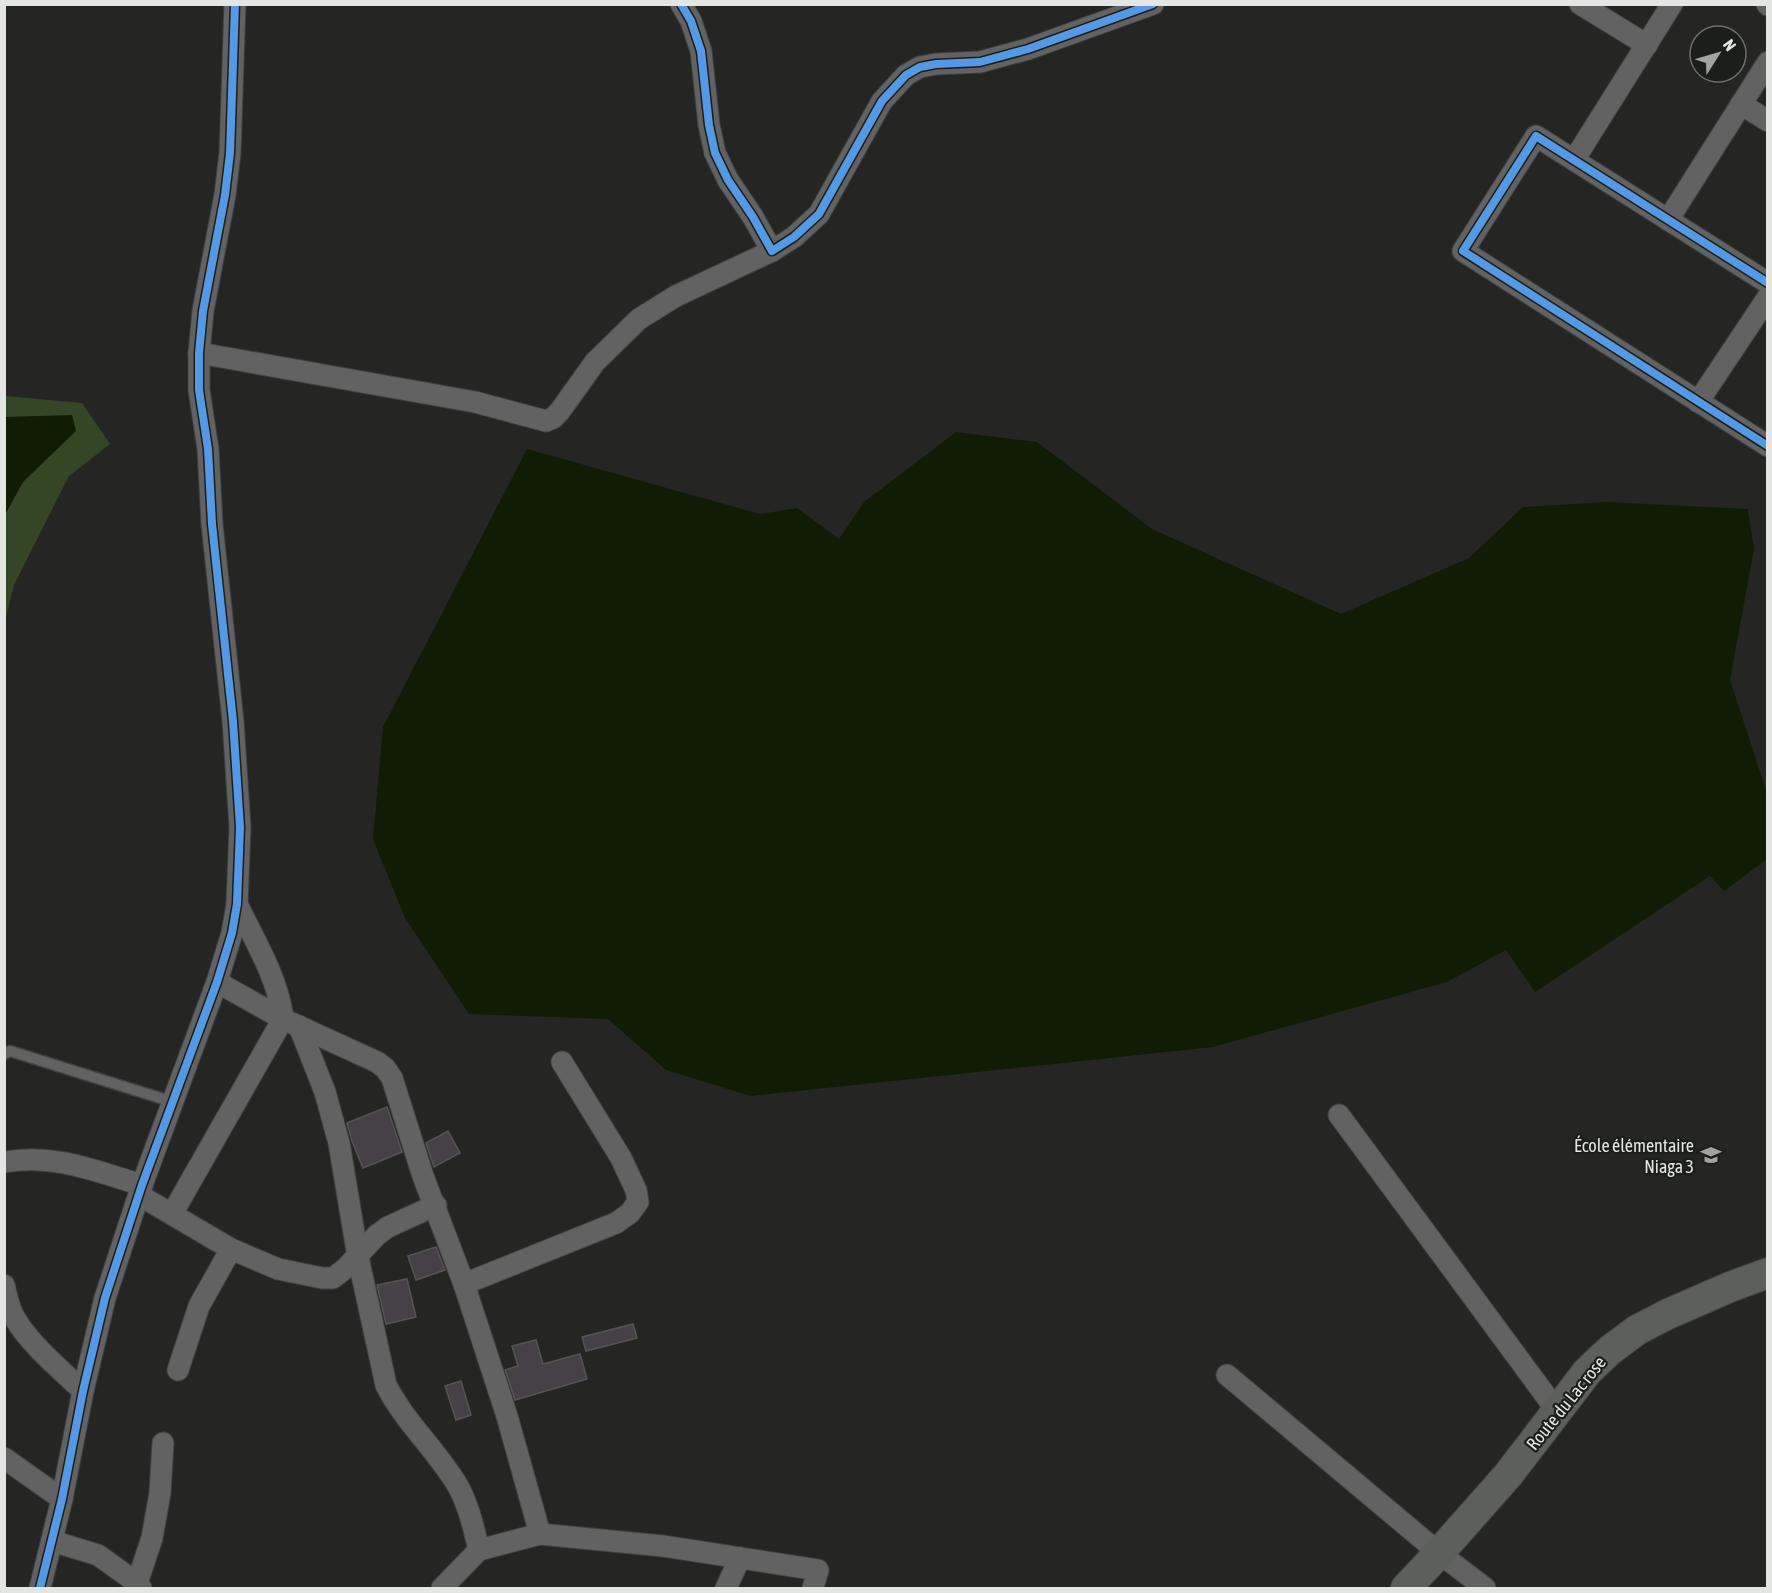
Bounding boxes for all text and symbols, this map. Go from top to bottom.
north arrow [1688,24,1748,84]
text: N [1720,36,1740,54]
place label: École élémentaire Niaga 3 [1574,1135,1694,1177]
school or university icon: École élémentaire Niaga 3 [1699,1143,1723,1167]
street label: Route du Lac rose [1522,1352,1610,1454]

